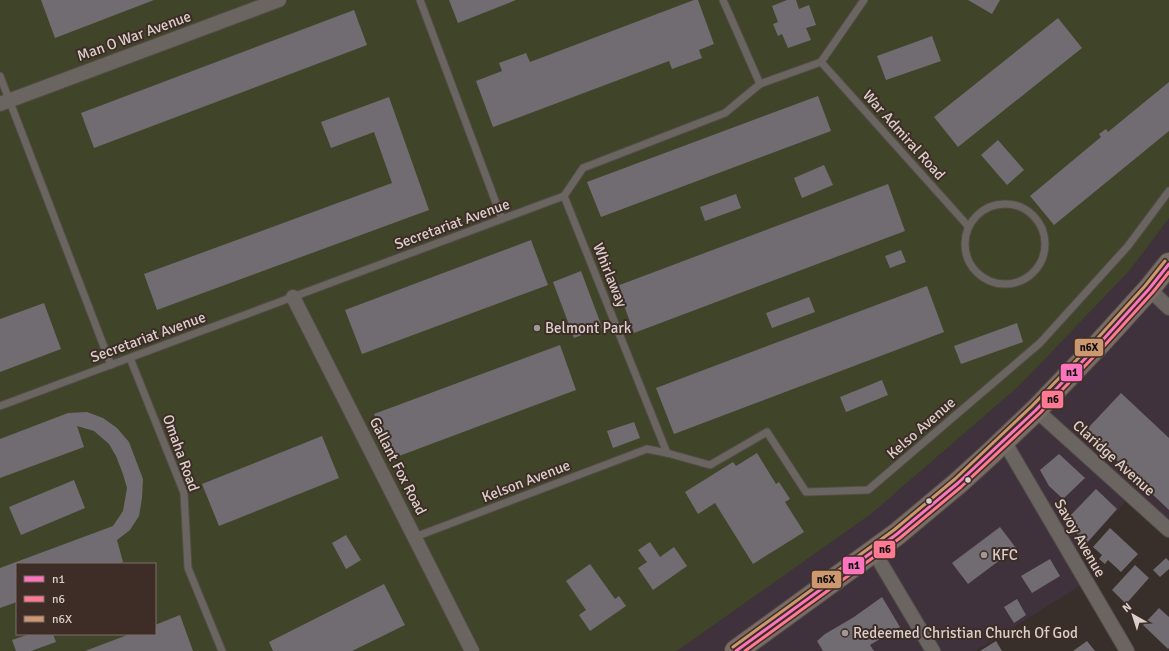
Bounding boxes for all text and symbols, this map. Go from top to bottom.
street label: Man O War Avenue [75,7,193,65]
street label: War Admiral Road [859,86,949,184]
street label: Secretariat Avenue [392,195,512,253]
street label: Whirlaway [589,240,631,310]
street label: Secretariat Avenue [88,308,208,366]
place label: Belmont Park [545,319,632,337]
marker: Belmont Park [532,323,542,333]
line badge: n6X [1074,338,1104,357]
text: n6X [1080,341,1099,354]
line badge: n1 [1060,363,1083,382]
text: n1 [1066,366,1078,379]
line badge: n6 [1041,390,1064,409]
street label: Kelso Avenue [883,393,959,463]
text: n6 [1047,393,1059,406]
street label: Omaha Road [159,412,203,494]
street label: Gallant Fox Road [366,414,430,518]
street label: Claridge Avenue [1069,416,1159,500]
street label: Kelson Avenue [479,456,573,506]
unlabelled marker [963,475,973,485]
unlabelled marker [924,496,934,506]
street label: Savoy Avenue [1050,496,1110,580]
line badge: n6 [873,540,896,559]
text: n6 [879,543,891,556]
place label: KFC [992,546,1018,564]
marker: KFC [979,550,989,560]
line badge: n1 [842,556,865,575]
text: n1 [848,559,860,572]
legend [16,563,156,635]
line badge: n6X [811,570,842,589]
text: n1 [52,572,65,587]
text: n6X [817,573,836,586]
text: n6 [52,592,65,607]
north arrow [1113,595,1153,635]
text: N [1120,600,1134,615]
text: n6X [52,612,72,627]
place label: Redeemed Christian Church Of God [853,624,1078,642]
marker: Redeemed Christian Church Of God [840,628,850,638]

